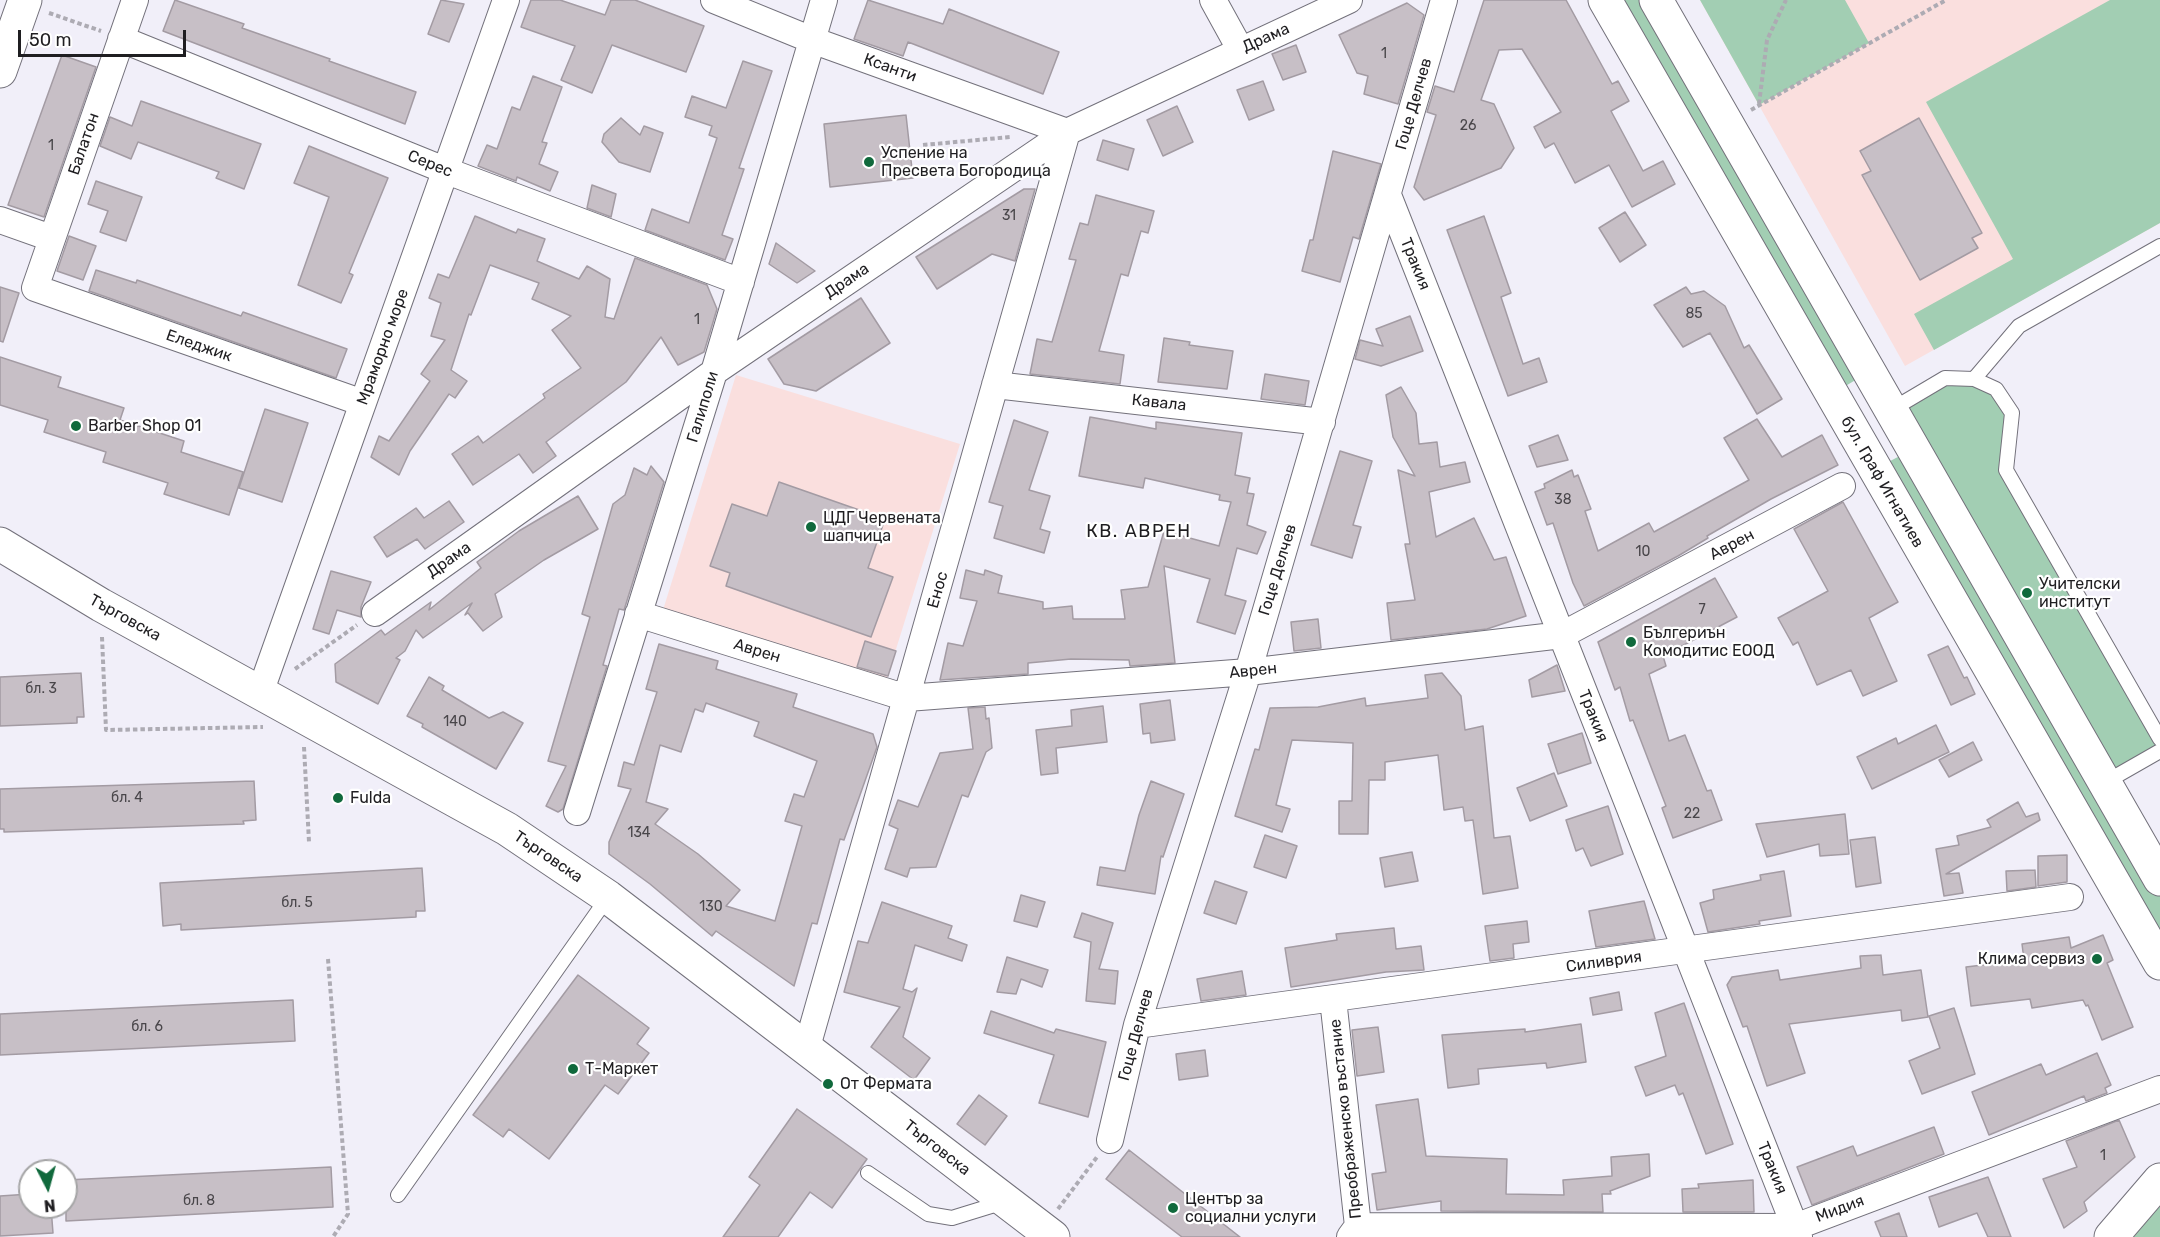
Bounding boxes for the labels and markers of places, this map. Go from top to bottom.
place label: Успение на Пресвета Богородица [881,143,1051,181]
marker: Успение на Пресвета Богородица [862,155,876,169]
place label: Barber Shop 01 [88,416,201,436]
marker: Barber Shop 01 [69,419,83,433]
place label: ЦДГ Червената шапчица [823,508,941,546]
marker: ЦДГ Червената шапчица [804,520,818,534]
place label: Учителски институт [2039,574,2120,612]
marker: Учителски институт [2020,586,2034,600]
place label: Бългериън Комодитис ЕООД [1643,623,1775,661]
marker: Бългериън Комодитис ЕООД [1624,635,1638,649]
place label: Fulda [350,788,391,808]
marker: Fulda [331,791,345,805]
place label: Клима сервиз [1978,949,2085,969]
marker: Клима сервиз [2090,952,2104,966]
place label: Т-Маркет [585,1059,658,1079]
marker: Т-Маркет [566,1062,580,1076]
place label: От Фермата [840,1074,932,1094]
marker: От Фермата [821,1077,835,1091]
place label: Център за социални услуги [1185,1189,1316,1227]
marker: Център за социални услуги [1166,1201,1180,1215]

